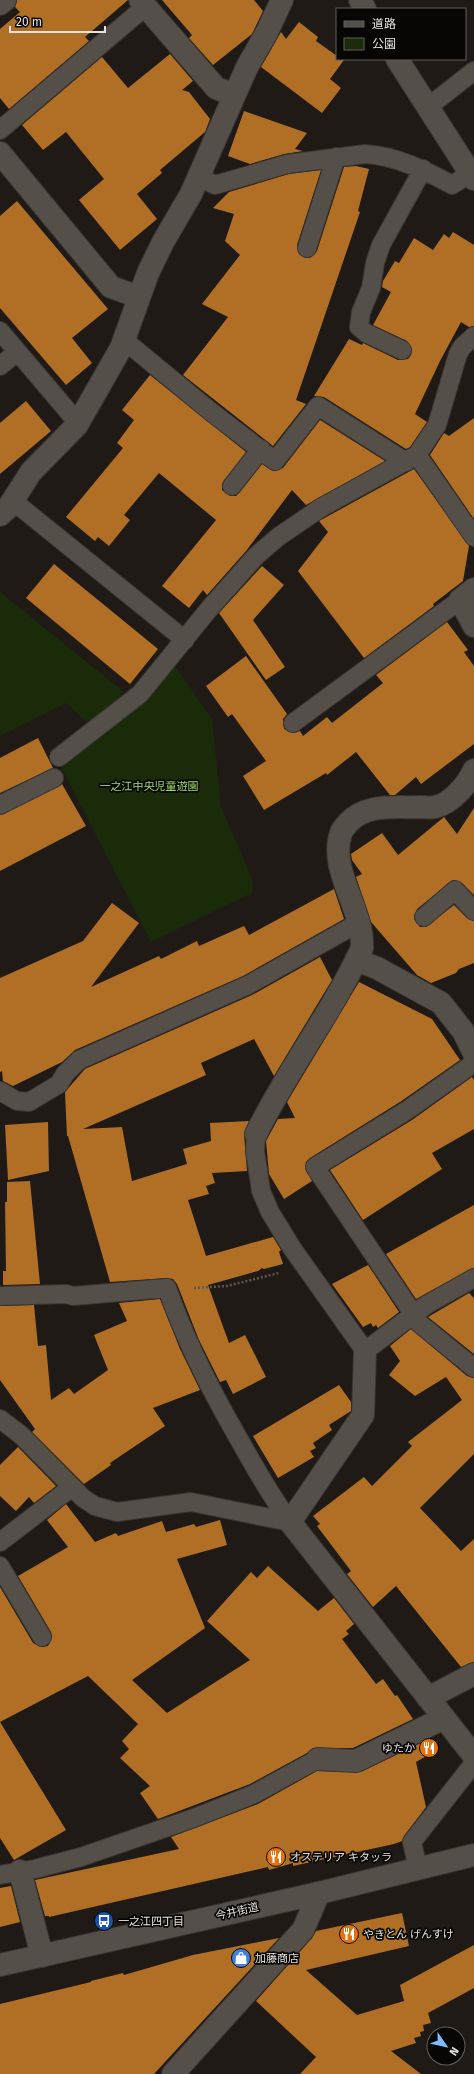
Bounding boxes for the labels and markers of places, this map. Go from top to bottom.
restaurant icon: ゆたか [418,1737,440,1759]
place label: ゆたか [382,1742,415,1755]
restaurant icon: オステリア キタッラ [265,1846,287,1868]
place label: オステリア キタッラ [290,1851,392,1864]
bus stop icon: 一之江四丁目 [93,1910,115,1932]
place label: 一之江四丁目 [118,1915,184,1928]
restaurant icon: やきとん げんすけ [338,1923,360,1945]
place label: やきとん げんすけ [363,1928,454,1941]
shop icon: 加藤商店 [230,1947,252,1969]
place label: 加藤商店 [255,1952,299,1965]

